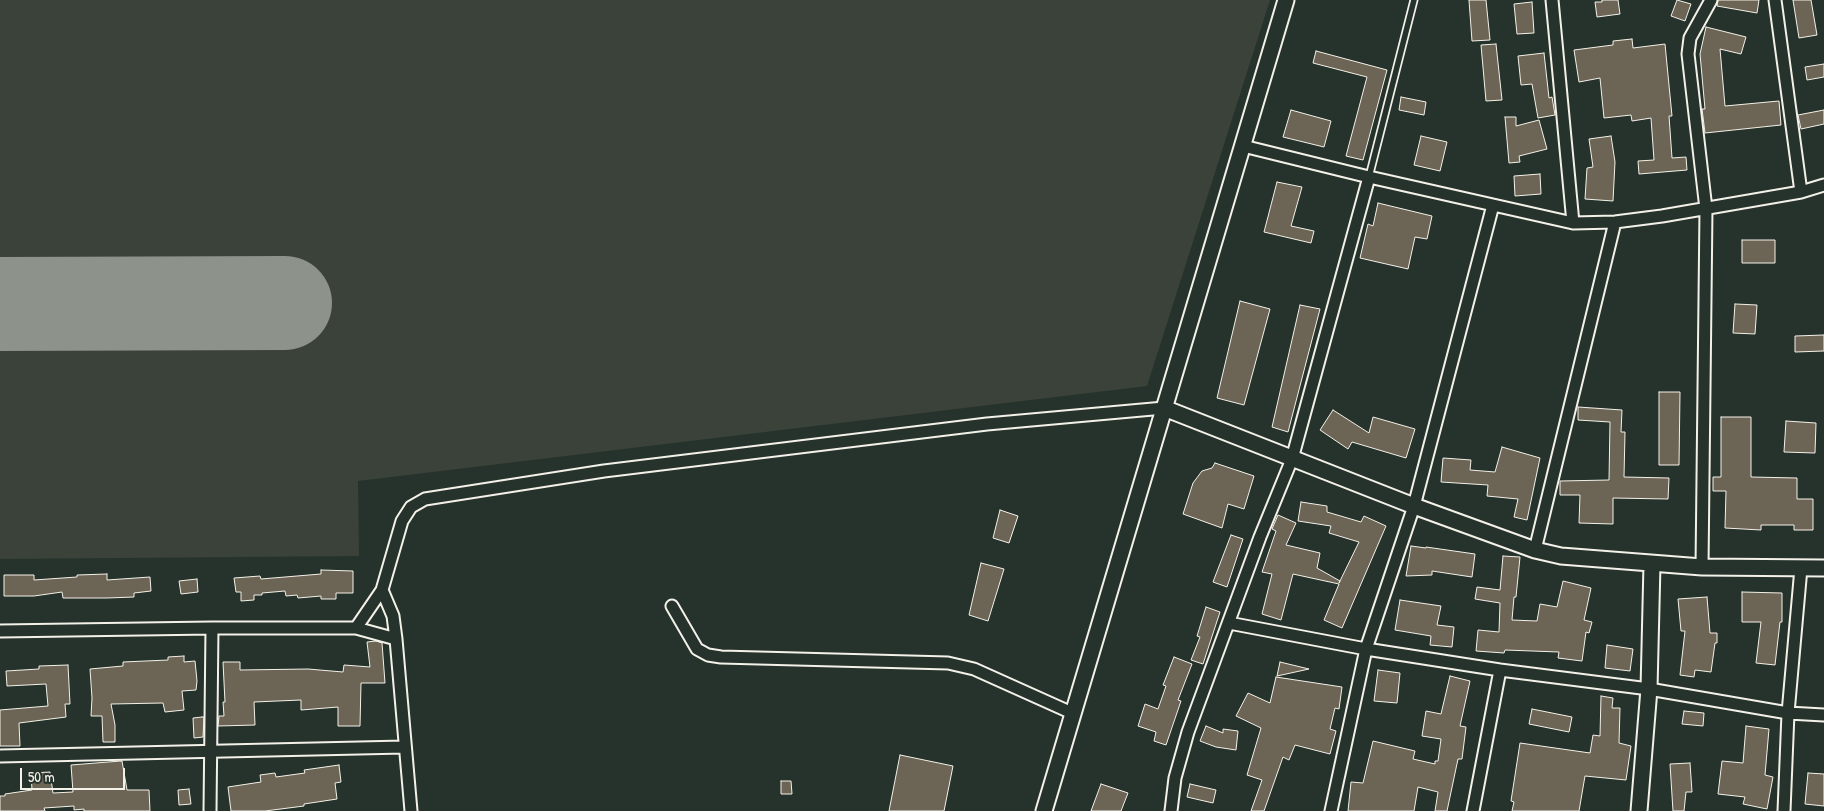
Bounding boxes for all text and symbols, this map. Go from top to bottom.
scale bar [22,758,128,790]
text: 50 m [28,766,55,787]

